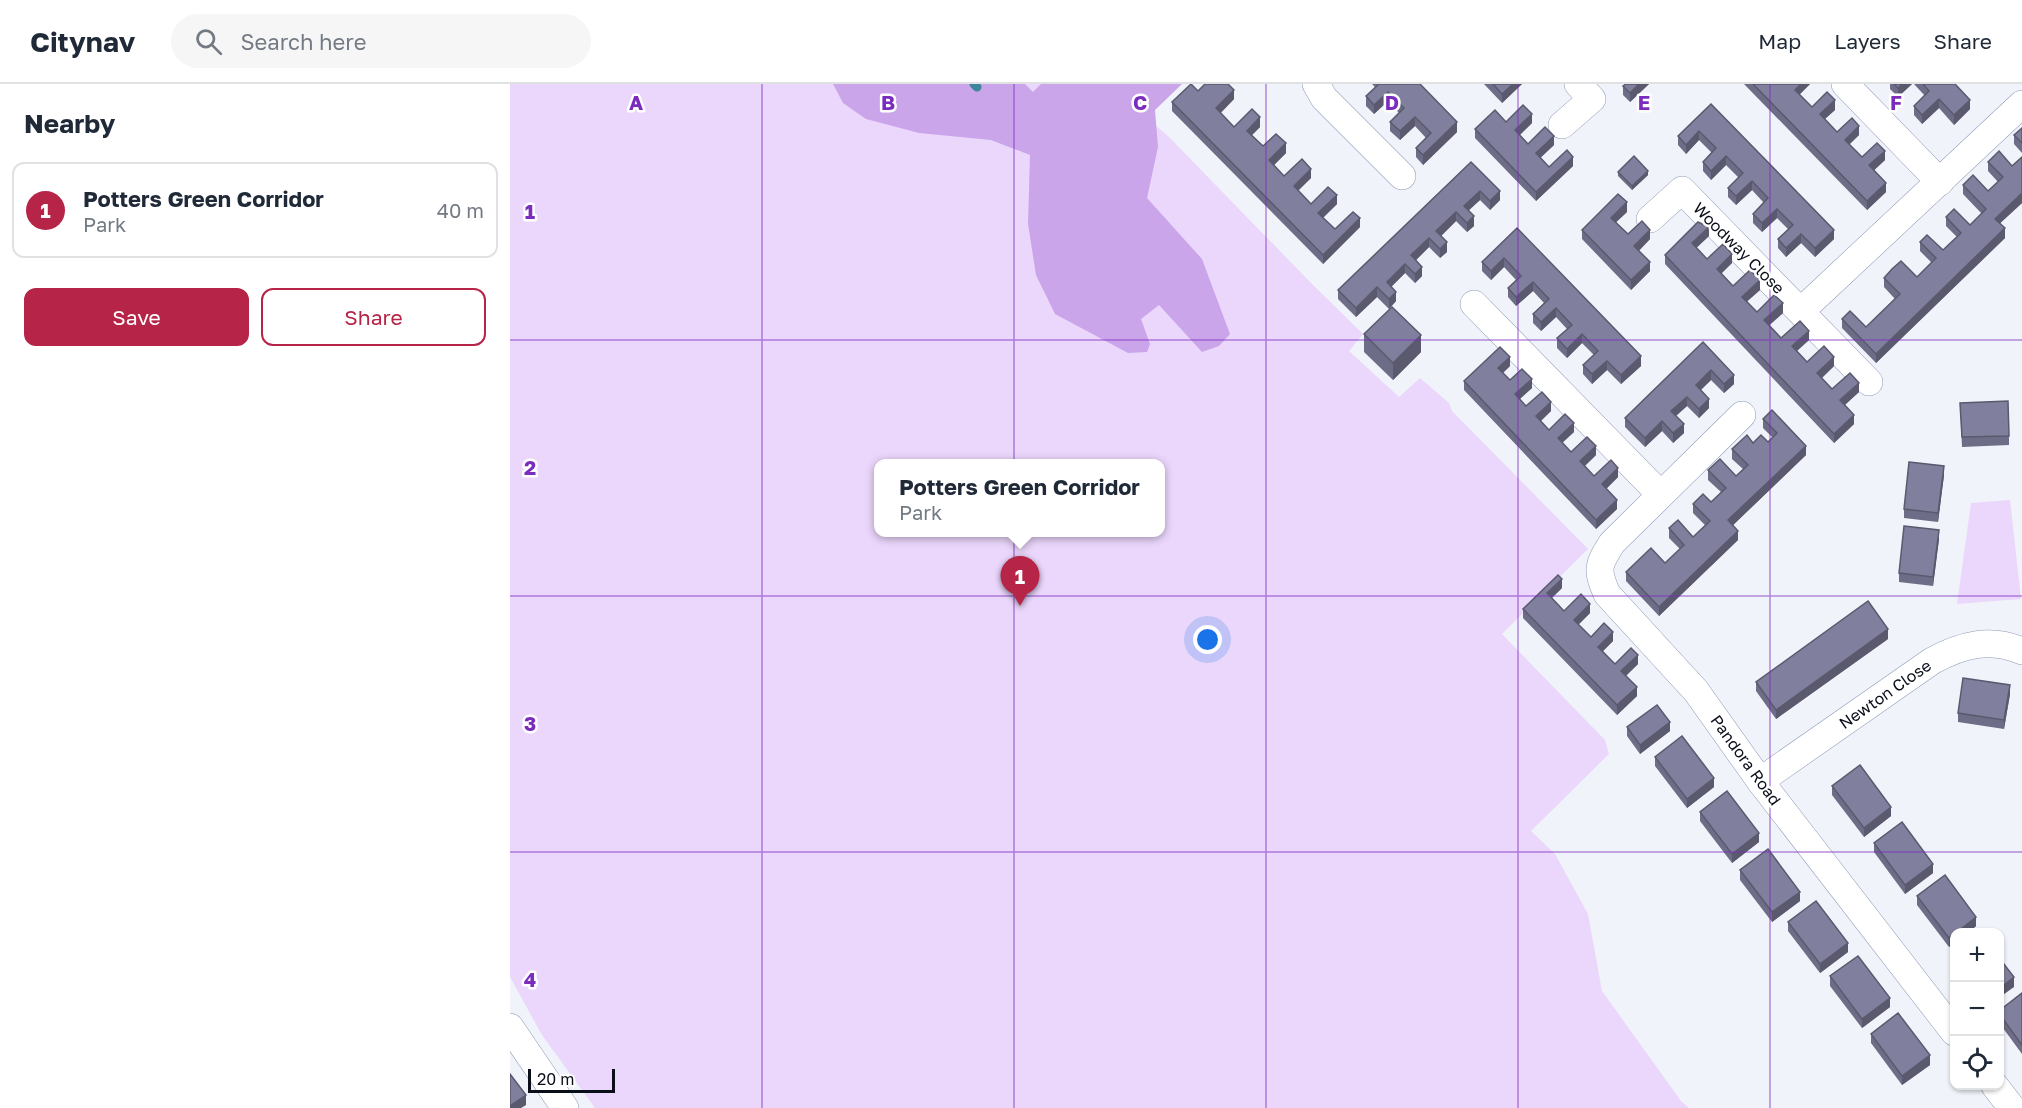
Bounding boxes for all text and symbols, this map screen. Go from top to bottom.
search box [171,14,591,68]
text: Citynav [30,25,135,58]
icon: search [192,25,225,58]
text: Search here [240,28,366,55]
text: Map [1758,28,1801,54]
text: Layers [1834,28,1901,54]
text: Share [1934,28,1992,54]
text: A [629,90,643,114]
text: B [881,90,895,114]
text: C [1133,90,1147,114]
text: D [1385,90,1399,114]
text: E [1638,90,1650,114]
text: F [1890,90,1902,114]
text: Nearby [24,108,115,139]
text: Potters Green Corridor [83,185,324,212]
text: 1 [40,198,51,222]
text: 40 m [437,198,484,222]
street label: Woodway Close [1689,198,1789,298]
text: 1 [525,199,535,223]
text: Park [83,212,126,236]
button: Save [24,288,249,346]
button: Share [261,288,486,346]
text: 2 [524,455,536,479]
popup [874,459,1165,537]
text: Potters Green Corridor [899,473,1140,500]
text: Park [899,500,942,524]
pin: 1 [1000,556,1040,606]
your location [1193,625,1222,654]
street label: Newton Close [1835,655,1935,733]
text: 3 [524,711,536,735]
street label: Pandora Road [1706,711,1786,809]
map controls [1950,928,2004,1090]
button: + [1950,928,2004,982]
text: 4 [524,967,536,991]
button: − [1950,982,2004,1036]
button: locate [1950,1036,2004,1090]
scale bar [528,1066,615,1094]
text: 20 m [537,1069,574,1089]

